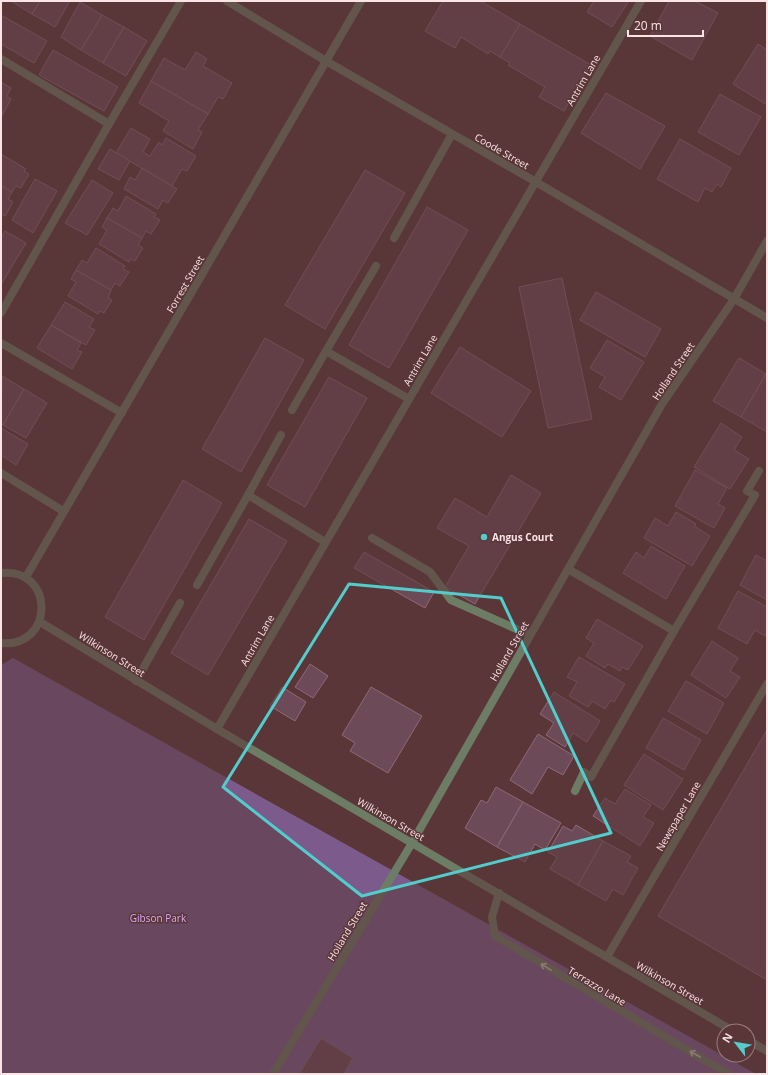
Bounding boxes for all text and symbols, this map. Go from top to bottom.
scale bar [628,12,703,38]
text: 20 m [634,17,662,34]
street label: Antrim Lane [563,51,604,108]
street label: Coode Street [472,130,532,172]
street label: Forrest Street [163,252,207,315]
street label: Antrim Lane [400,331,441,388]
street label: Holland Street [649,339,698,403]
place label: Angus Court [492,530,554,544]
marker: Angus Court [479,532,489,542]
street label: Antrim Lane [237,611,278,668]
street label: Holland Street [486,618,532,683]
street label: Wilkinson Street [76,628,148,680]
street label: Newspaper Lane [652,778,704,853]
street label: Wilkinson Street [355,794,428,844]
street label: Holland Street [324,898,370,963]
park label: Gibson Park [130,911,187,925]
street label: Wilkinson Street [634,958,707,1008]
one-way arrow [540,963,552,971]
street label: Terrazzo Lane [565,963,629,1009]
north arrow [716,1023,756,1063]
text: N [718,1030,736,1045]
one-way arrow [689,1050,701,1058]

